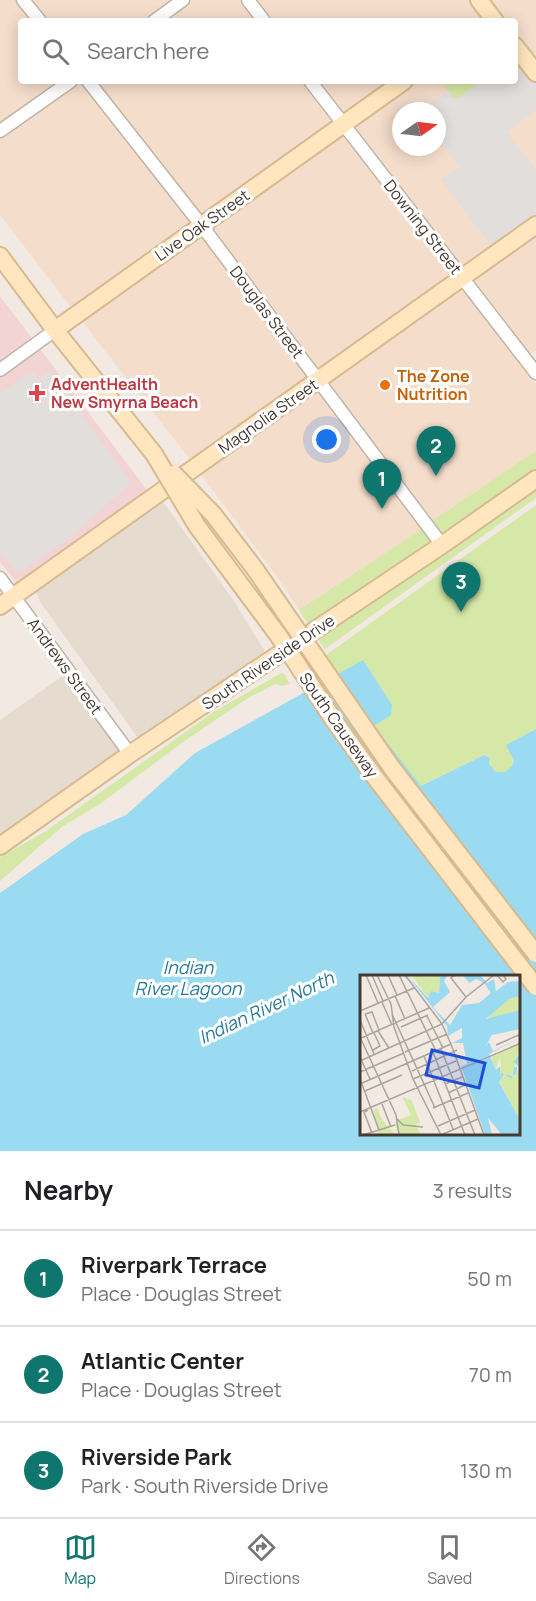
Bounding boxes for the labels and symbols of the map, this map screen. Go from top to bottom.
north arrow [392,102,446,156]
street label: Downing Street [379,175,467,279]
street label: Live Oak Street [150,184,254,266]
street label: Douglas Street [225,261,309,363]
place label: The Zone Nutrition [397,365,470,405]
place label: AdventHealth New Smyrna Beach [51,373,198,413]
street label: Magnolia Street [214,373,322,459]
marker: The Zone Nutrition [378,378,392,392]
marker: AdventHealth New Smyrna Beach [28,384,46,402]
your location [312,425,341,454]
pin: 2 [416,426,456,476]
pin: 1 [362,460,401,509]
pin: 3 [442,562,480,612]
street label: South Riverside Drive [197,609,339,715]
street label: Andrews Street [23,613,107,719]
street label: South Causeway [294,668,384,782]
water label: Indian River Lagoon [135,955,243,1000]
water label: Indian River North [195,965,339,1049]
inset map [360,975,521,1136]

